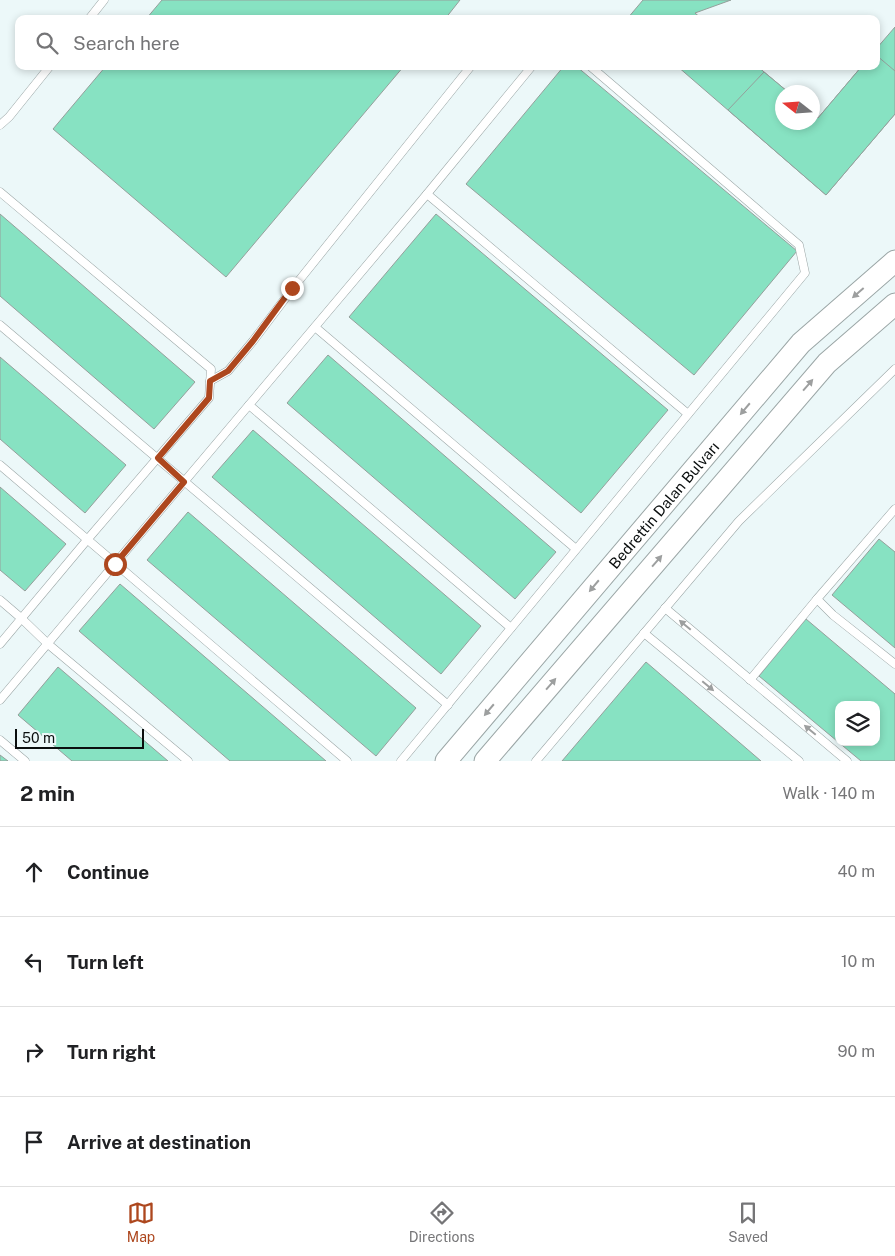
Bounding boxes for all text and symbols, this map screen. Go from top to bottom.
search box [15,15,880,70]
icon: search [33,29,61,57]
text: Search here [73,32,180,54]
north arrow [775,85,820,130]
route end [281,277,304,300]
one-way arrow [852,288,865,299]
one-way arrow [803,378,814,391]
one-way arrow [739,403,751,415]
street label: Bedrettin Dalan Bulvarı [605,438,722,572]
route start [104,553,127,576]
one-way arrow [651,555,662,568]
one-way arrow [589,580,600,593]
one-way arrow [680,619,692,631]
one-way arrow [545,678,556,691]
one-way arrow [702,681,715,692]
map controls [835,701,880,746]
button: layers [835,701,880,746]
one-way arrow [483,704,495,716]
one-way arrow [803,724,816,735]
scale bar [15,726,144,749]
text: 50 m [22,730,55,746]
text: 2 min [20,781,75,806]
text: Walk · 140 m [782,784,875,803]
icon: ahead [20,858,48,886]
text: Continue [67,861,149,883]
text: 40 m [837,862,875,881]
icon: left [20,948,48,976]
text: Turn left [67,951,144,973]
text: 10 m [841,952,875,971]
icon: right [20,1038,48,1066]
text: Turn right [67,1041,156,1063]
text: 90 m [838,1042,875,1061]
icon: arrive [20,1128,48,1156]
text: Arrive at destination [67,1131,251,1153]
tab: Map [127,1199,155,1245]
tab: Directions [409,1199,475,1245]
tab: Saved [728,1199,768,1245]

